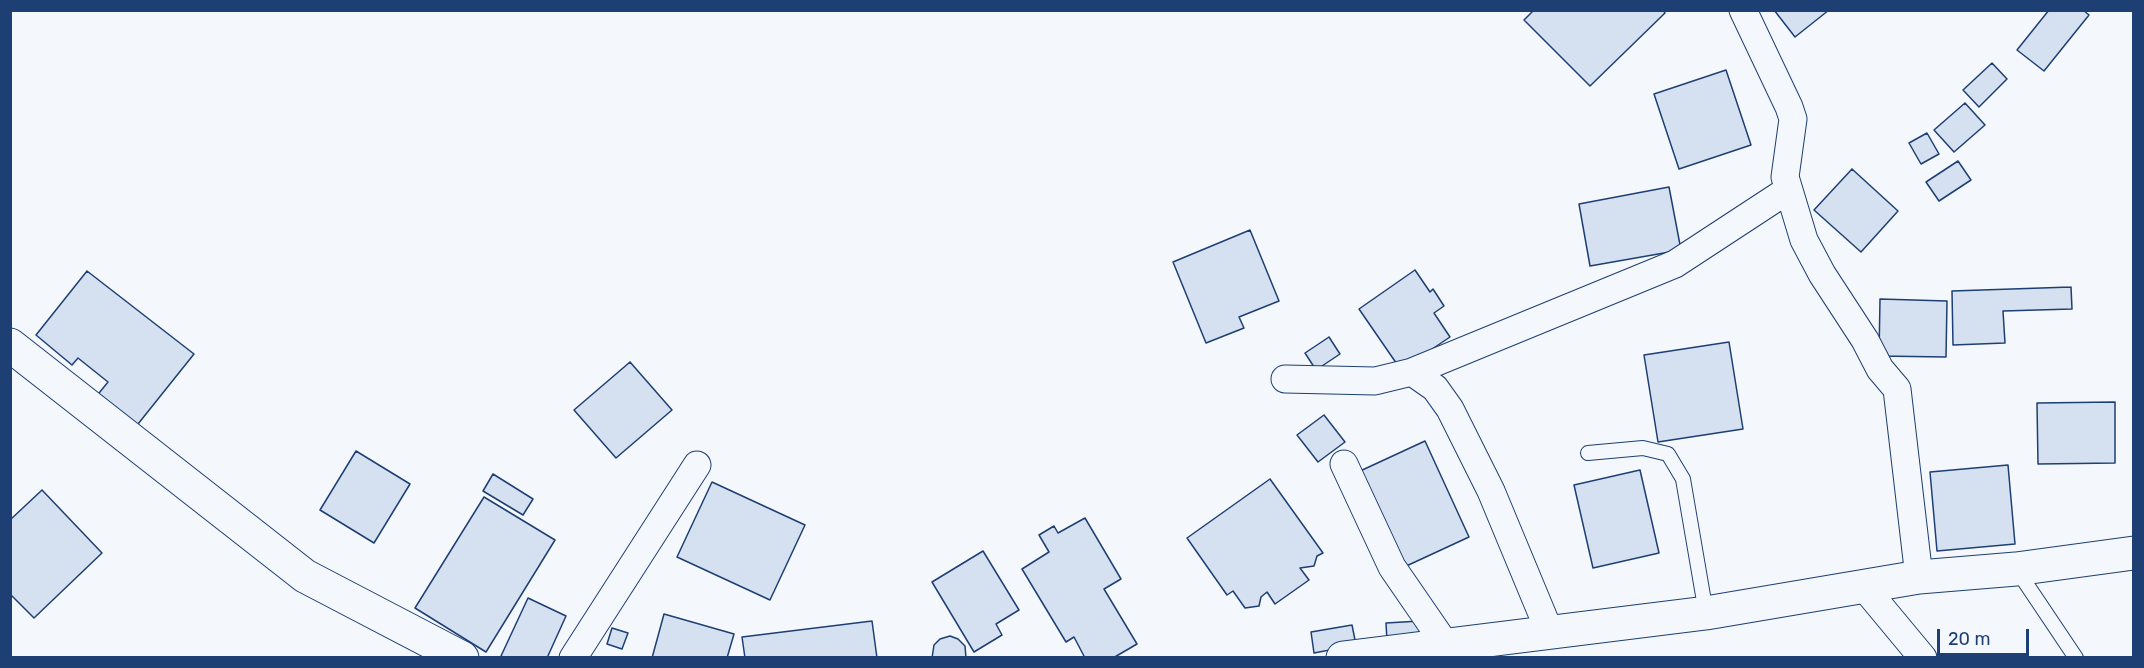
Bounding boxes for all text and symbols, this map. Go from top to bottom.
scale bar [1940,617,2032,655]
text: 20 m [1948,628,1990,650]

